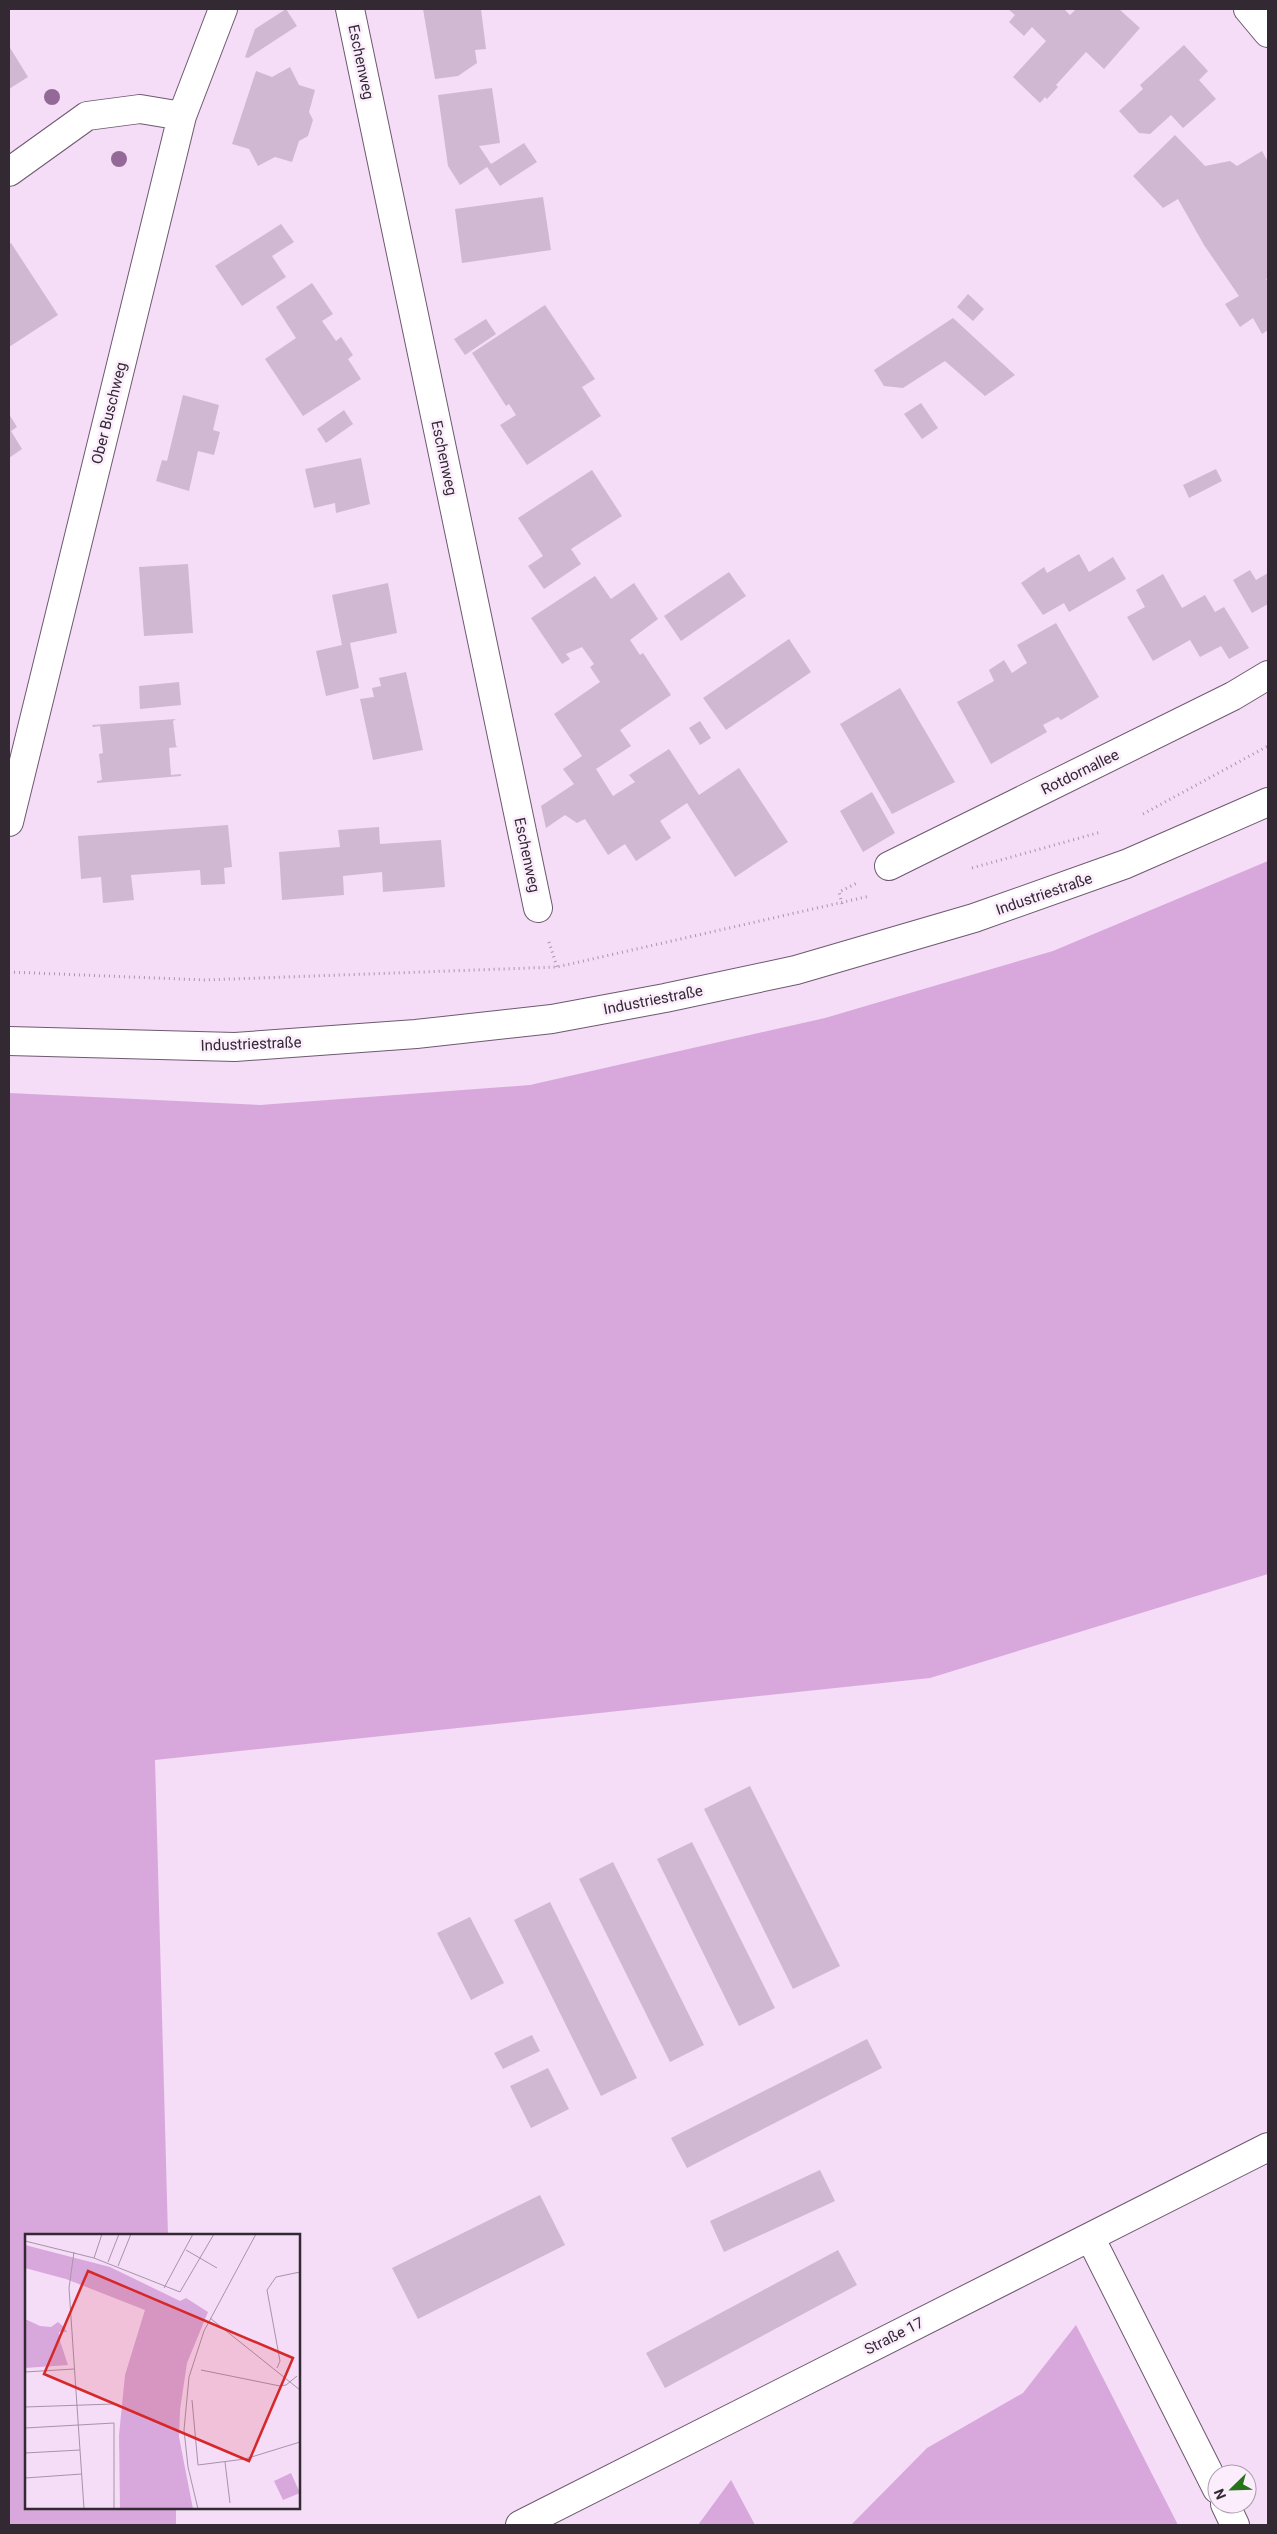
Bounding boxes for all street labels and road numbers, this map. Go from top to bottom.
street label: Eschenweg [344,23,378,101]
street label: Ober Buschweg [88,360,130,466]
street label: Eschenweg [427,419,461,497]
street label: Rotdornallee [1038,745,1122,799]
street label: Eschenweg [510,816,544,894]
street label: Industriestraße [993,869,1095,919]
street label: Industriestraße [602,982,704,1018]
street label: Industriestraße [200,1033,302,1055]
street label: Straße 17 [861,2313,927,2359]

